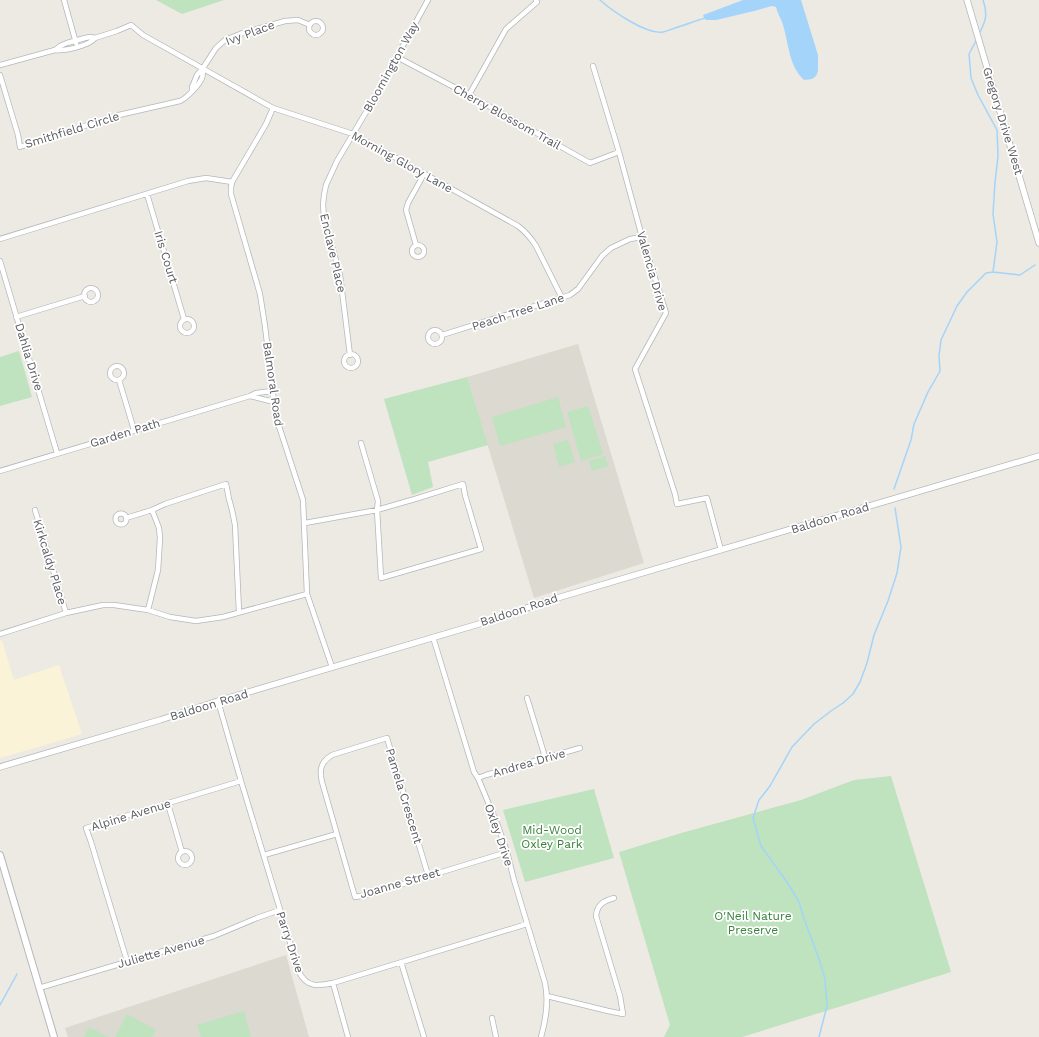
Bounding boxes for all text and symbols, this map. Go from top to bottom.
street label: Ivy Place [224,18,277,48]
street label: Bloomington Way [360,19,422,115]
street label: Gregory Drive West [980,65,1026,177]
street label: Cherry Blossom Trail [451,82,564,153]
street label: Smithfield Circle [23,109,121,151]
street label: Morning Glory Lane [349,128,455,196]
street label: Enclave Place [317,212,349,294]
street label: Iris Court [151,229,181,285]
street label: Valencia Drive [634,230,670,313]
street label: Peach Tree Lane [470,290,566,334]
street label: Dahlia Drive [12,321,46,393]
street label: Balmoral Road [260,341,286,427]
street label: Garden Path [88,416,162,450]
street label: Baldoon Road [789,499,871,537]
street label: Kirkcaldy Place [30,518,70,607]
street label: Baldoon Road [478,591,560,629]
street label: Baldoon Road [168,686,250,724]
street label: Andrea Drive [491,746,567,780]
street label: Pamela Crescent [383,747,425,845]
street label: Alpine Avenue [89,796,173,834]
street label: Oxley Drive [482,802,516,868]
park label: Mid-Wood Oxley Park [521,823,583,851]
street label: Joanne Street [358,865,442,901]
park label: O'Neil Nature Preserve [714,909,792,937]
street label: Parry Drive [273,910,307,975]
street label: Juliette Avenue [116,933,206,971]

